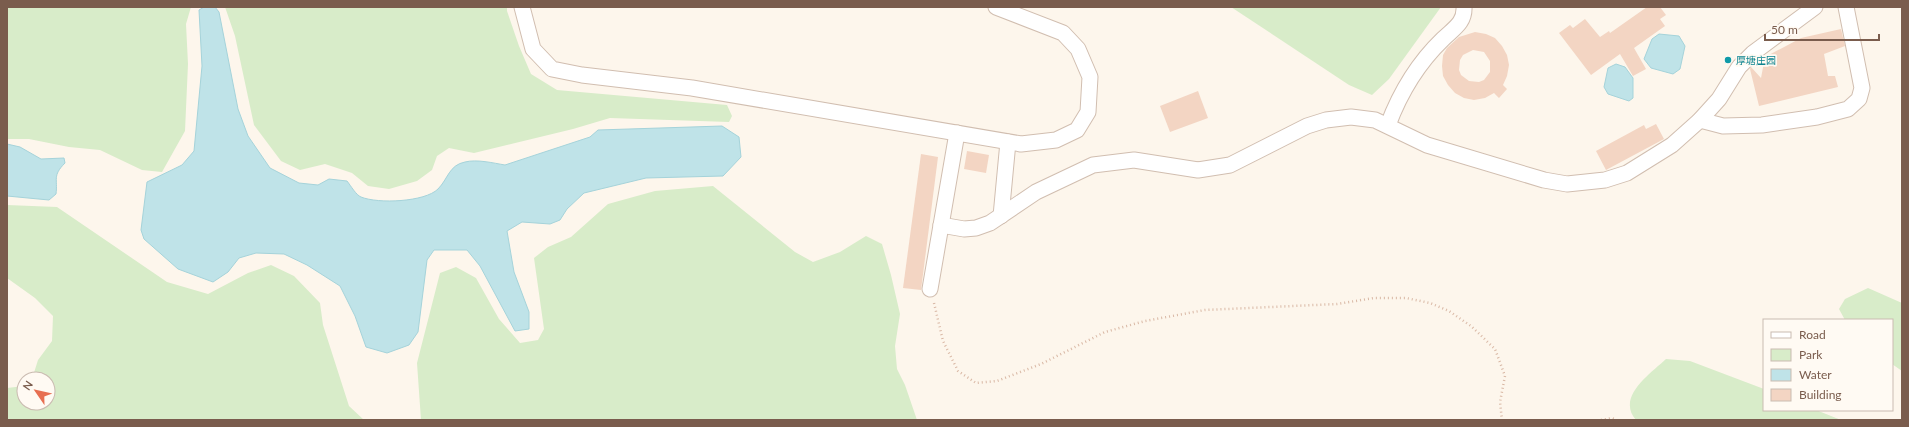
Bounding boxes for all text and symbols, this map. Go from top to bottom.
scale bar [1765,16,1879,42]
text: 50 m [1771,22,1798,37]
place label: 厚塘庄园 [1736,54,1776,66]
marker: 厚塘庄园 [1723,55,1733,65]
legend [1763,319,1893,411]
text: Road [1799,327,1826,342]
text: Park [1799,347,1823,362]
text: Water [1799,367,1832,382]
north arrow [16,371,56,411]
text: N [20,378,35,392]
text: Building [1799,387,1842,402]

